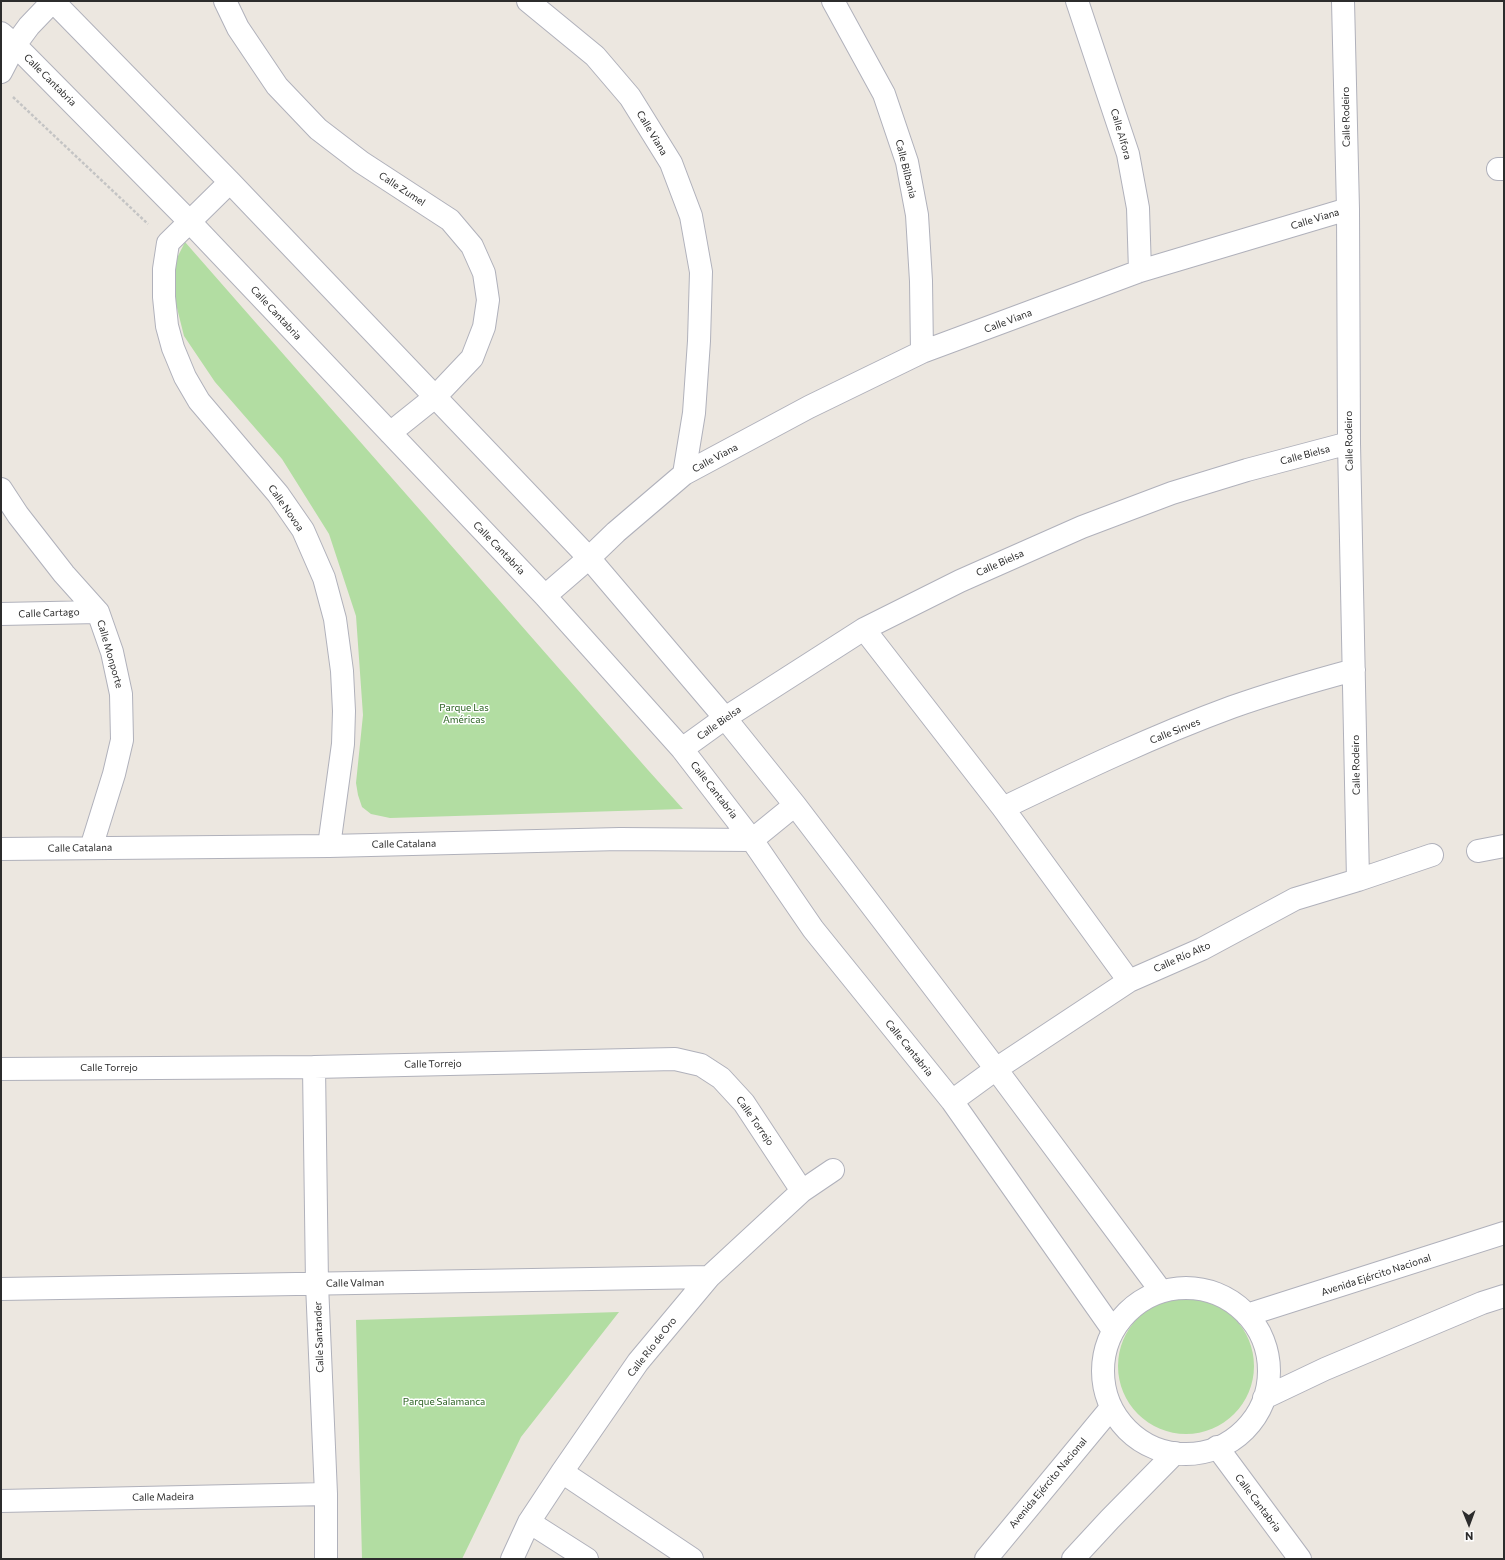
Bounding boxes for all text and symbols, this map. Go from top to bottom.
street label: Calle Cantabria [21,51,79,109]
street label: Calle Rodeiro [1339,87,1353,147]
street label: Calle Alfora [1108,107,1134,161]
street label: Calle Viana [634,108,670,158]
street label: Calle Bilbania [893,138,919,200]
street label: Calle Zumel [376,169,428,209]
street label: Calle Viana [1289,206,1341,232]
street label: Calle Cantabria [248,284,304,342]
street label: Calle Viana [983,306,1033,336]
street label: Calle Rodeiro [1342,411,1356,471]
street label: Calle Viana [690,441,740,475]
street label: Calle Bielsa [1279,443,1331,467]
street label: Calle Novoa [266,483,306,533]
street label: Calle Cantabria [471,519,527,577]
street label: Calle Bielsa [974,547,1026,579]
street label: Calle Cartago [18,606,80,620]
street label: Calle Monporte [94,618,126,690]
park label: Parque Las Américas [439,702,489,726]
street label: Calle Bielsa [695,703,743,743]
street label: Calle Sinves [1148,715,1202,747]
street label: Calle Rodeiro [1349,735,1363,795]
street label: Calle Cantabria [688,759,740,821]
street label: Calle Catalana [372,837,436,851]
street label: Calle Catalana [48,841,112,855]
street label: Calle Río Alto [1152,939,1212,975]
street label: Calle Cantabria [883,1017,935,1079]
street label: Calle Torrejo [404,1057,462,1071]
street label: Calle Torrejo [80,1062,138,1074]
street label: Calle Torrejo [734,1094,776,1148]
street label: Avenida Ejército Nacional [1320,1252,1432,1298]
street label: Calle Valman [326,1276,384,1290]
street label: Calle Santander [312,1301,326,1373]
street label: Calle Río de Oro [625,1315,679,1379]
park label: Parque Salamanca [403,1396,485,1408]
street label: Avenida Ejército Nacional [1007,1435,1089,1531]
street label: Calle Cantabria [1232,1472,1284,1534]
street label: Calle Madeira [132,1490,194,1504]
north arrow [1449,1504,1489,1544]
text: N [1465,1530,1473,1543]

